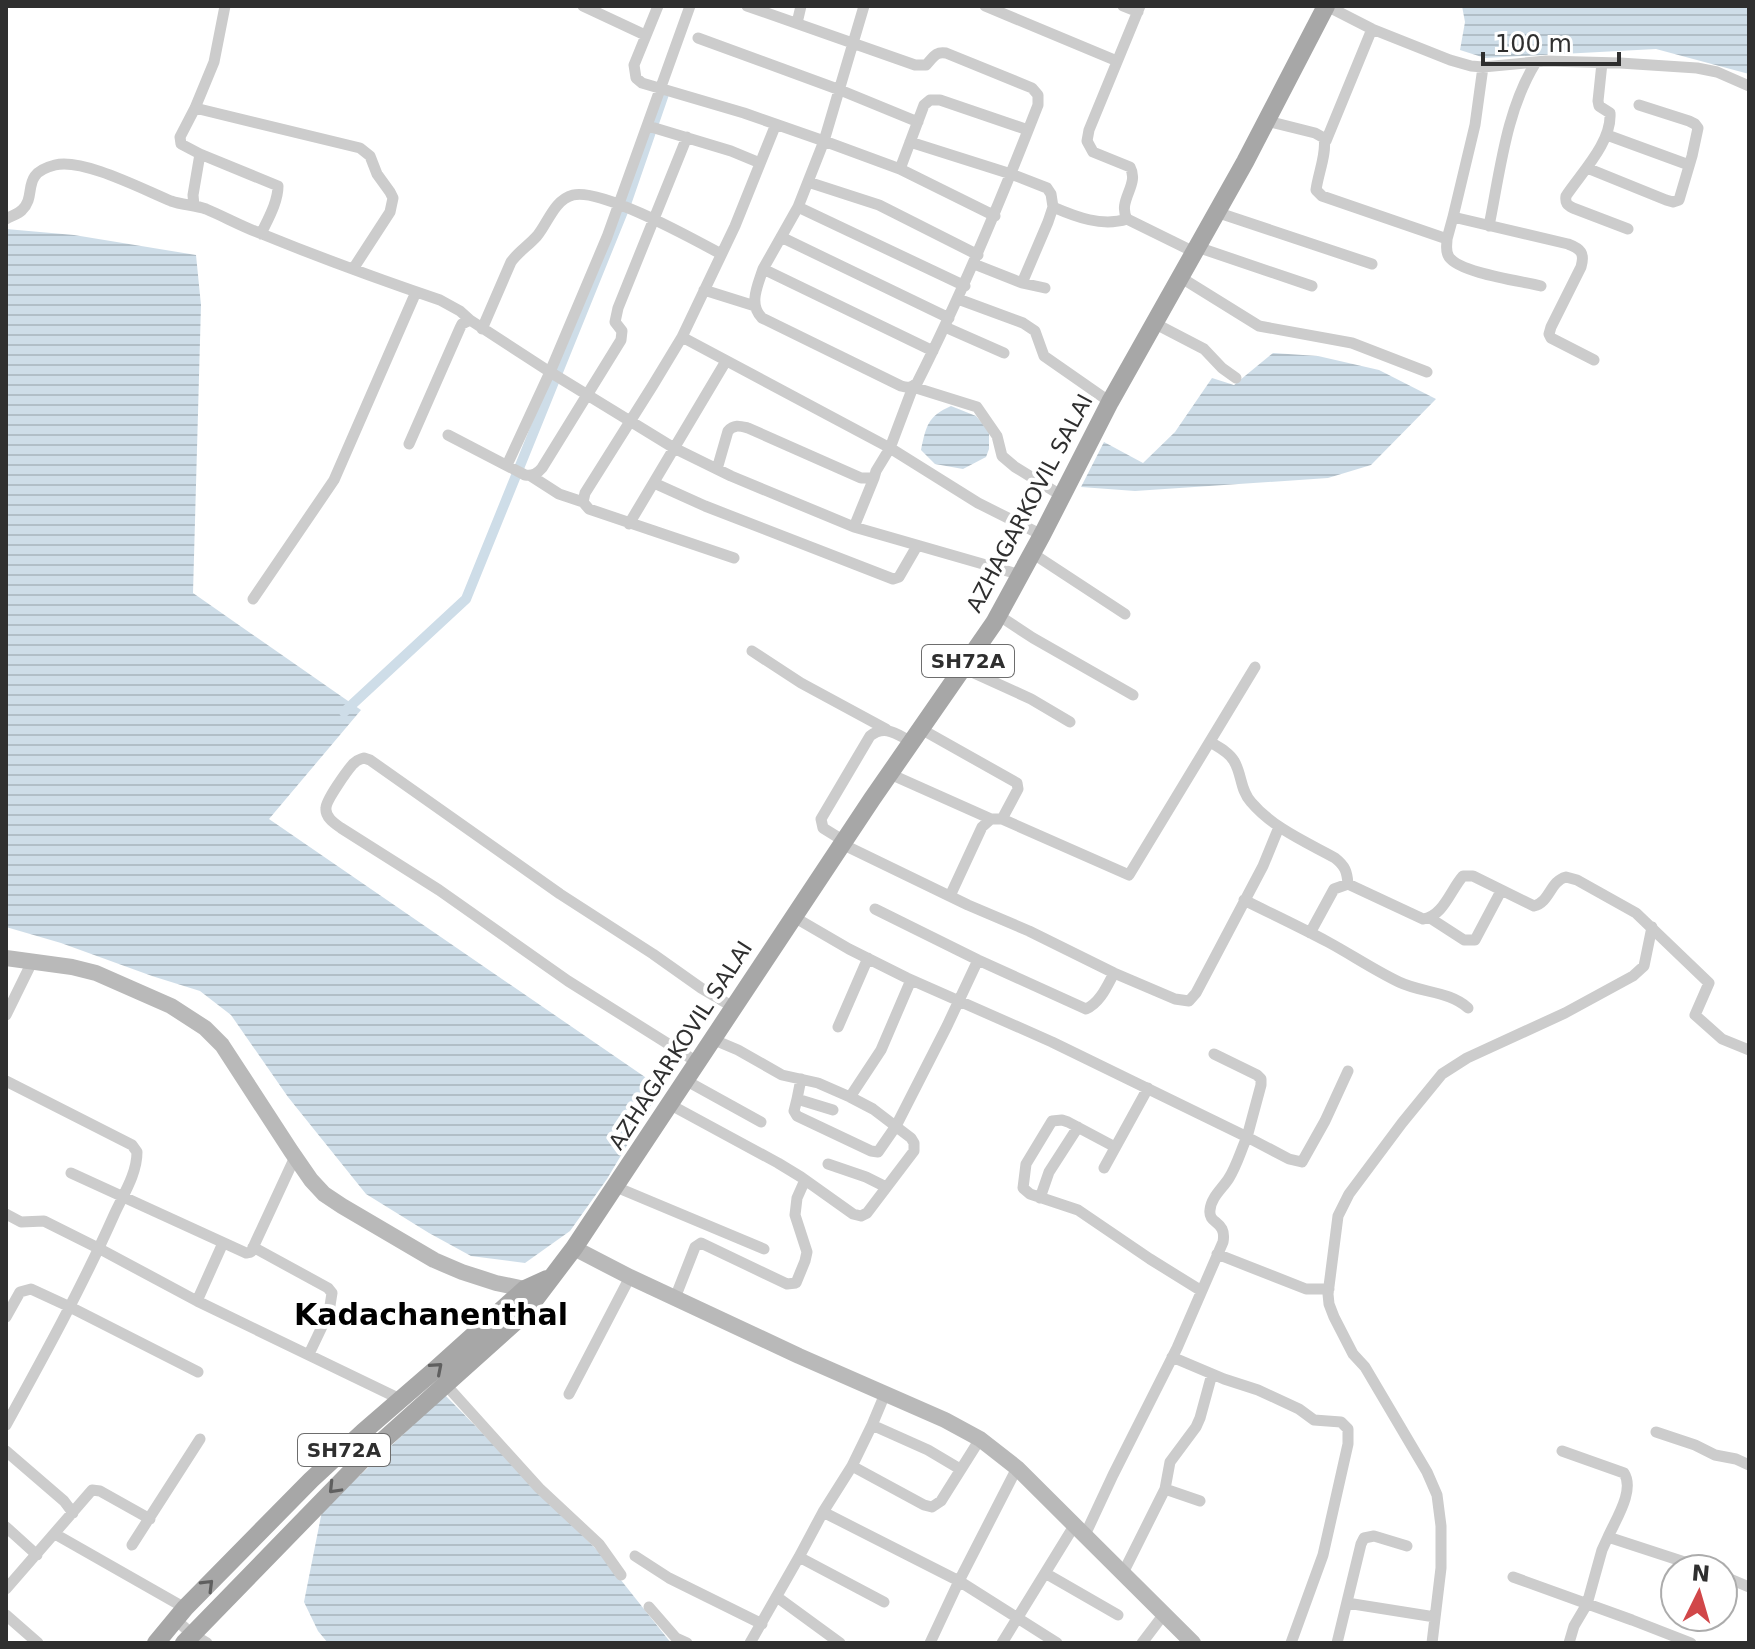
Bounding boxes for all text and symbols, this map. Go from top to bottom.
scale bar [1483,16,1619,66]
text: 100 m [1495,30,1572,58]
street label: AZHAGARKOVIL SALAI [961,390,1098,617]
road number: SH72A [922,645,1014,677]
street label: AZHAGARKOVIL SALAI [604,936,757,1154]
district label: Kadachanenthal [294,1297,568,1332]
one-way arrow [428,1363,443,1378]
road number: SH72A [298,1434,390,1466]
one-way arrow [329,1479,343,1493]
north arrow [1659,1553,1739,1633]
text: N [1690,1560,1711,1587]
one-way arrow [199,1580,213,1594]

